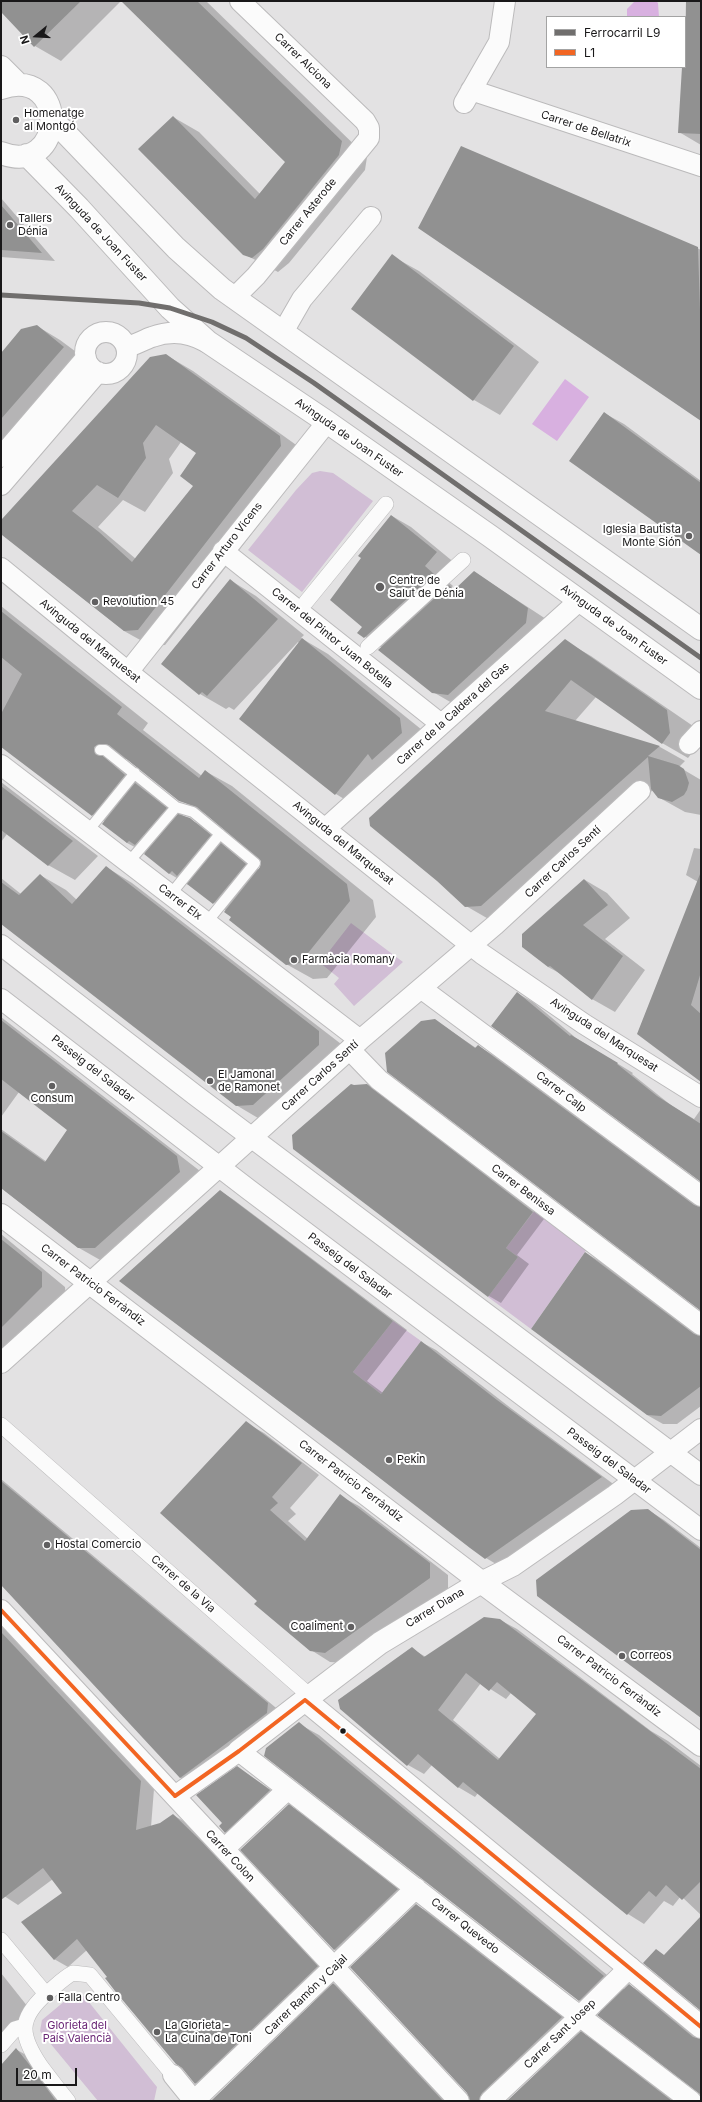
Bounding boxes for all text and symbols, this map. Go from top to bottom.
north arrow [16,16,56,56]
legend [546,16,686,68]
text: Ferrocarril L9 [584,25,660,40]
street label: Carrer Alciona [272,30,334,92]
text: N [17,34,33,46]
text: L1 [584,45,595,60]
place label: Homenatge al Montgó [24,107,84,133]
street label: Carrer de Bellatrix [539,108,633,150]
marker: Homenatge al Montgó [11,115,21,125]
street label: Carrer Asterode [277,176,339,248]
street label: Avinguda de Joan Fuster [52,181,150,285]
place label: Tallers Dénia [18,212,52,238]
marker: Tallers Dénia [5,220,15,230]
street label: Avinguda de Joan Fuster [292,396,406,480]
street label: Carrer Arturo Vicens [189,500,265,592]
place label: Iglesia Bautista Monte Sión [603,523,681,549]
marker: Iglesia Bautista Monte Sión [684,531,694,541]
place label: Centre de Salut de Dénia [389,574,464,600]
marker: Centre de Salut de Dénia [374,581,386,593]
street label: Avinguda de Joan Fuster [558,582,670,668]
street label: Carrer del Pintor Juan Botella [269,585,395,691]
place label: Revolution 45 [103,595,174,609]
street label: Avinguda del Marquesat [37,596,143,686]
marker: Revolution 45 [90,597,100,607]
street label: Carrer de la Caldera del Gas [394,660,512,768]
street label: Avinguda del Marquesat [290,798,396,888]
street label: Carrer Carlos Sentí [522,823,604,901]
street label: Carrer Elx [155,881,205,923]
place label: Farmàcia Romany [302,953,395,967]
marker: Farmàcia Romany [289,955,299,965]
street label: Avinguda del Marquesat [548,995,660,1075]
street label: Passeig del Saladar [49,1032,137,1106]
street label: Carrer Carlos Sentí [279,1038,361,1114]
place label: El Jamonal de Ramonet [218,1068,280,1094]
street label: Carrer Calp [533,1069,589,1115]
marker: El Jamonal de Ramonet [205,1076,215,1086]
marker: Consum [47,1081,57,1091]
place label: Consum [30,1092,74,1106]
street label: Carrer Benissa [488,1162,558,1218]
street label: Passeig del Saladar [305,1230,395,1302]
street label: Carrer Patricio Ferràndiz [38,1241,148,1329]
street label: Passeig del Saladar [564,1425,654,1497]
street label: Carrer Patricio Ferràndiz [296,1437,406,1525]
place label: Pekin [397,1453,426,1467]
marker: Pekin [384,1455,394,1465]
place label: Hostal Comercio [55,1538,141,1552]
marker: Hostal Comercio [42,1540,52,1550]
street label: Carrer de la Via [148,1553,218,1615]
street label: Carrer Diana [403,1585,467,1631]
place label: Coaliment [291,1620,343,1634]
marker: Coaliment [346,1622,356,1632]
street label: Carrer Patricio Ferràndiz [554,1632,664,1720]
place label: Correos [630,1649,672,1663]
marker: Correos [617,1651,627,1661]
unlabelled marker [338,1726,348,1736]
street label: Carrer Colon [202,1827,258,1885]
street label: Carrer Quevedo [428,1895,502,1957]
street label: Carrer Ramón y Cajal [262,1952,350,2038]
place label: Falla Centro [58,1991,120,2005]
marker: Falla Centro [45,1993,55,2003]
street label: Carrer Sant Josep [521,1996,599,2072]
park label: Glorieta del País Valencià [43,2019,111,2045]
place label: La Glorieta - La Cuina de Toni [165,2019,252,2045]
marker: La Glorieta - La Cuina de Toni [152,2027,162,2037]
scale bar [18,2060,79,2086]
text: 20 m [23,2067,52,2082]

